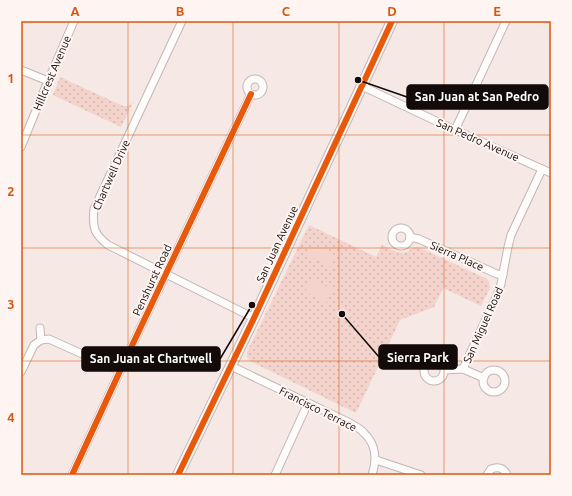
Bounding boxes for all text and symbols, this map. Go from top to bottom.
text: A [70,4,80,18]
text: B [176,4,185,18]
text: C [282,4,291,18]
text: D [387,4,397,18]
text: E [493,4,501,18]
street label: Hillcrest Avenue [31,34,73,112]
text: 1 [7,71,15,85]
callout: San Juan at San Pedro [407,85,548,109]
text: San Juan at San Pedro [415,90,539,103]
street label: San Pedro Avenue [435,116,521,164]
street label: Chartwell Drive [90,138,132,212]
text: 2 [7,184,15,198]
street label: San Juan Avenue [254,204,300,284]
street label: Sierra Place [428,239,486,273]
street label: Penshurst Road [130,242,174,318]
street label: San Miguel Road [461,285,505,365]
text: 3 [7,297,15,311]
callout: Sierra Park [379,345,457,369]
callout: San Juan at Chartwell [82,347,220,371]
text: Sierra Park [387,351,449,364]
text: San Juan at Chartwell [90,352,213,365]
street label: Francisco Terrace [277,384,359,434]
text: 4 [7,410,15,424]

